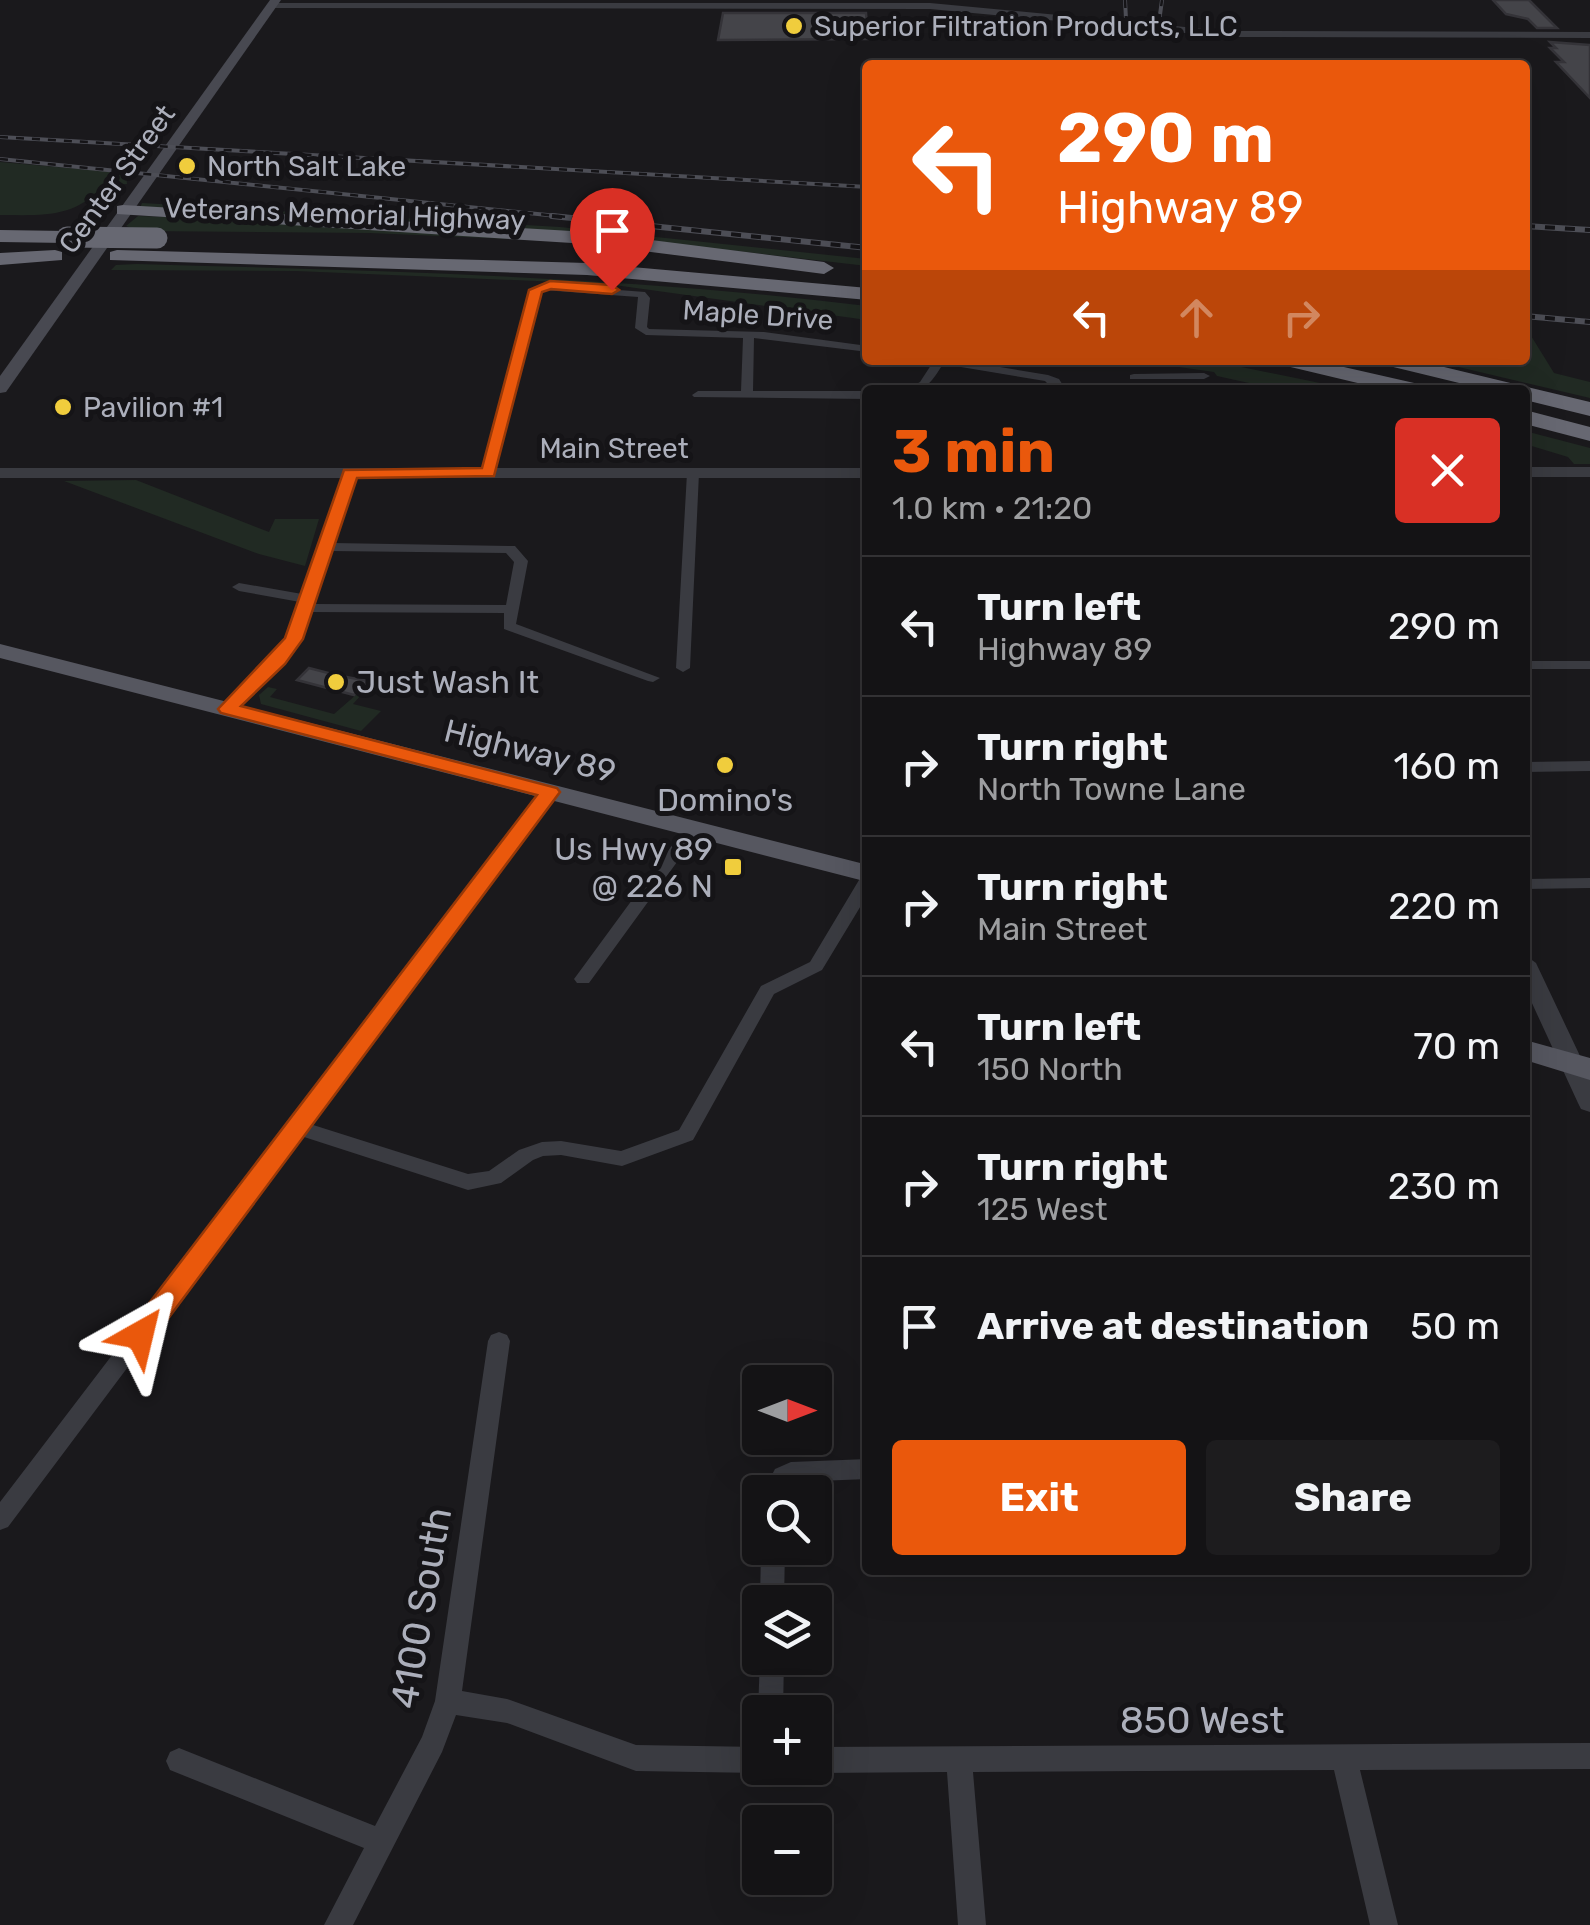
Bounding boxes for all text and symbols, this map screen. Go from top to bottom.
place label: Superior Filtration Products, LLC [814,10,1238,43]
marker: Superior Filtration Products, LLC [783,15,805,37]
text: 290 m [1057,97,1274,180]
street label: Center Street [52,98,182,260]
icon: left [892,100,1022,230]
place label: North Salt Lake [207,150,406,183]
marker: North Salt Lake [176,155,198,177]
text: Highway 89 [1057,181,1304,234]
pin [570,188,655,291]
street label: Veterans Memorial Highway [164,191,526,237]
icon: arrive [585,203,640,258]
icon: left [1064,290,1119,345]
icon: ahead [1169,290,1224,345]
icon: right [1274,290,1329,345]
street label: Maple Drive [681,293,835,337]
place label: Pavilion #1 [83,391,223,424]
marker: Pavilion #1 [52,396,74,418]
text: 3 min [892,416,1055,487]
button: close [1395,418,1500,523]
street label: Main Street [539,432,689,465]
text: 1.0 km · 21:20 [892,489,1092,527]
text: Turn left [977,584,1141,630]
icon: left [892,599,947,654]
text: 290 m [1388,603,1500,649]
text: Highway 89 [977,630,1152,668]
place label: Just Wash It [356,663,539,701]
marker: Just Wash It [325,671,347,693]
street label: Highway 89 [440,711,620,791]
text: Turn right [977,724,1168,770]
icon: right [892,739,947,794]
text: 160 m [1394,743,1500,789]
marker: Domino's [714,754,736,776]
text: North Towne Lane [977,770,1246,808]
place label: Domino's [657,781,793,819]
place label: Us Hwy 89 @ 226 N [554,830,713,905]
marker: Us Hwy 89 @ 226 N [722,856,744,878]
text: Turn right [977,864,1168,910]
icon: right [892,879,947,934]
text: 220 m [1388,883,1500,929]
text: Main Street [977,910,1148,948]
text: Turn left [977,1004,1141,1050]
icon: left [892,1019,947,1074]
text: 70 m [1413,1023,1500,1069]
text: 150 North [977,1050,1123,1088]
text: Turn right [977,1144,1168,1190]
icon: right [892,1159,947,1214]
text: 230 m [1388,1163,1500,1209]
text: 125 West [977,1190,1108,1228]
position arrow [88,1283,192,1387]
icon: arrive [892,1299,947,1354]
text: Arrive at destination [977,1303,1369,1349]
text: 50 m [1410,1303,1500,1349]
north arrow [742,1365,832,1455]
map controls [742,1365,832,1895]
button: Exit [892,1440,1186,1555]
button: Share [1206,1440,1500,1555]
button: search [742,1475,832,1565]
street label: 4100 South [381,1504,461,1712]
button: layers [742,1585,832,1675]
button: + [742,1695,832,1785]
street label: 850 West [1120,1697,1284,1743]
button: − [742,1805,832,1895]

